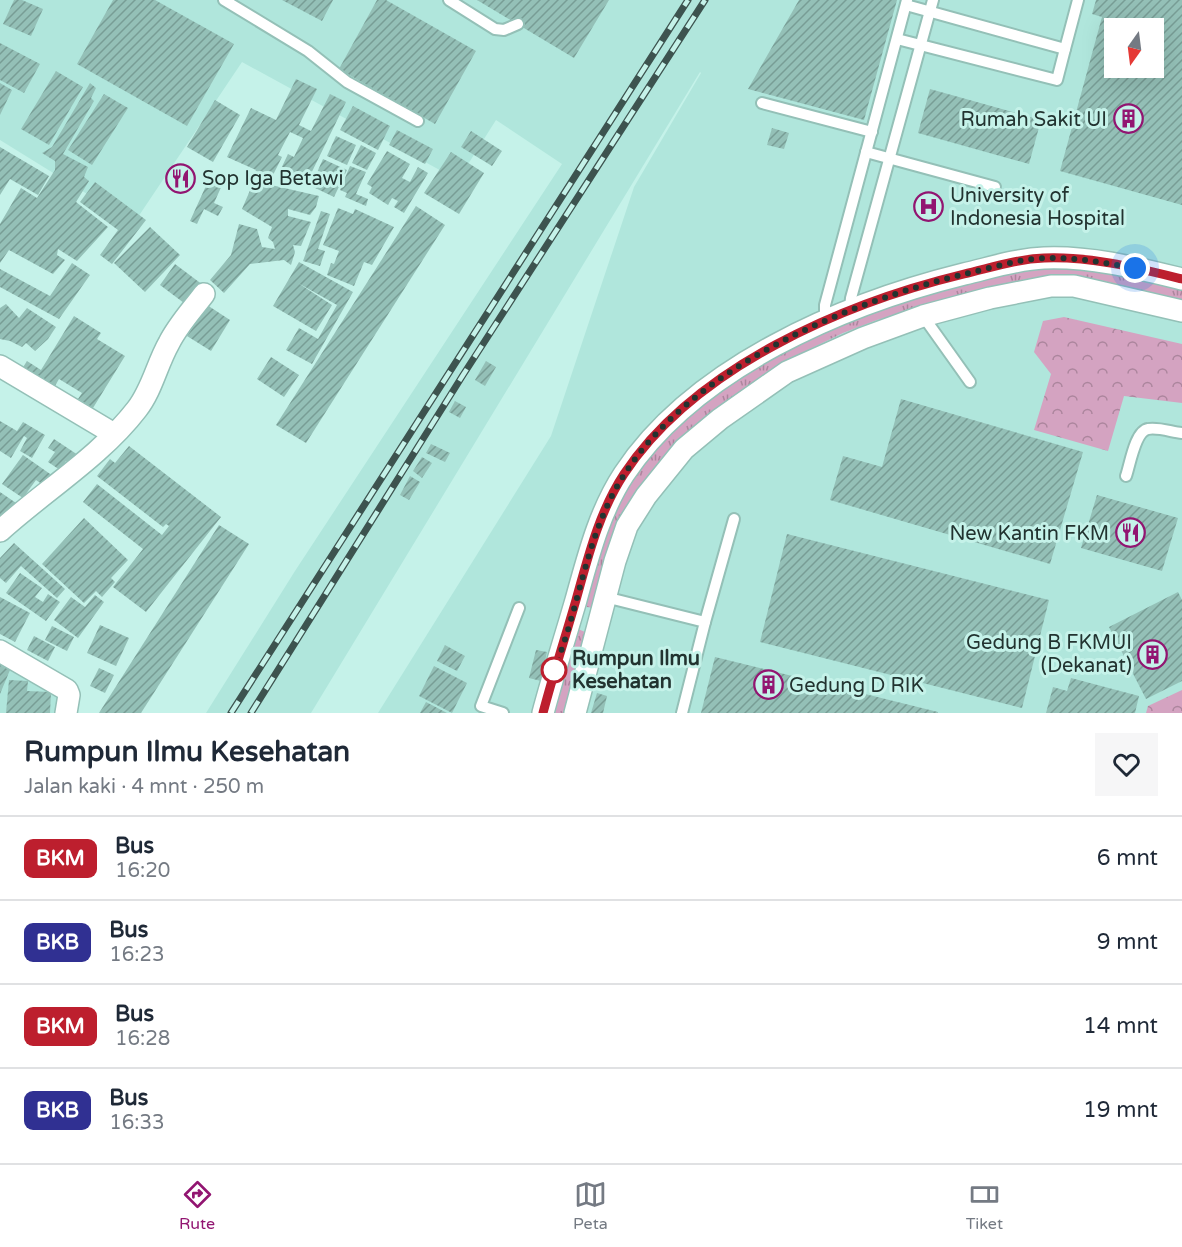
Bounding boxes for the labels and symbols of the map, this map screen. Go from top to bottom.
north arrow [1104,18,1164,78]
building icon: Rumah Sakit UI [1112,103,1144,135]
place label: Rumah Sakit UI [960,108,1107,132]
restaurant icon: Sop Iga Betawi [165,162,197,194]
place label: Sop Iga Betawi [202,167,343,191]
place label: University of Indonesia Hospital [950,184,1125,231]
hospital icon: University of Indonesia Hospital [913,190,945,222]
your location [1120,253,1150,283]
restaurant icon: New Kantin FKM [1114,517,1146,549]
place label: New Kantin FKM [950,522,1109,546]
place label: Gedung B FKMUI (Dekanat) [966,631,1132,678]
building icon: Gedung B FKMUI (Dekanat) [1137,638,1169,670]
place label: Rumpun Ilmu Kesehatan [572,647,700,694]
marker: Rumpun Ilmu Kesehatan [541,657,567,683]
building icon: Gedung D RIK [752,669,784,701]
place label: Gedung D RIK [789,674,924,698]

